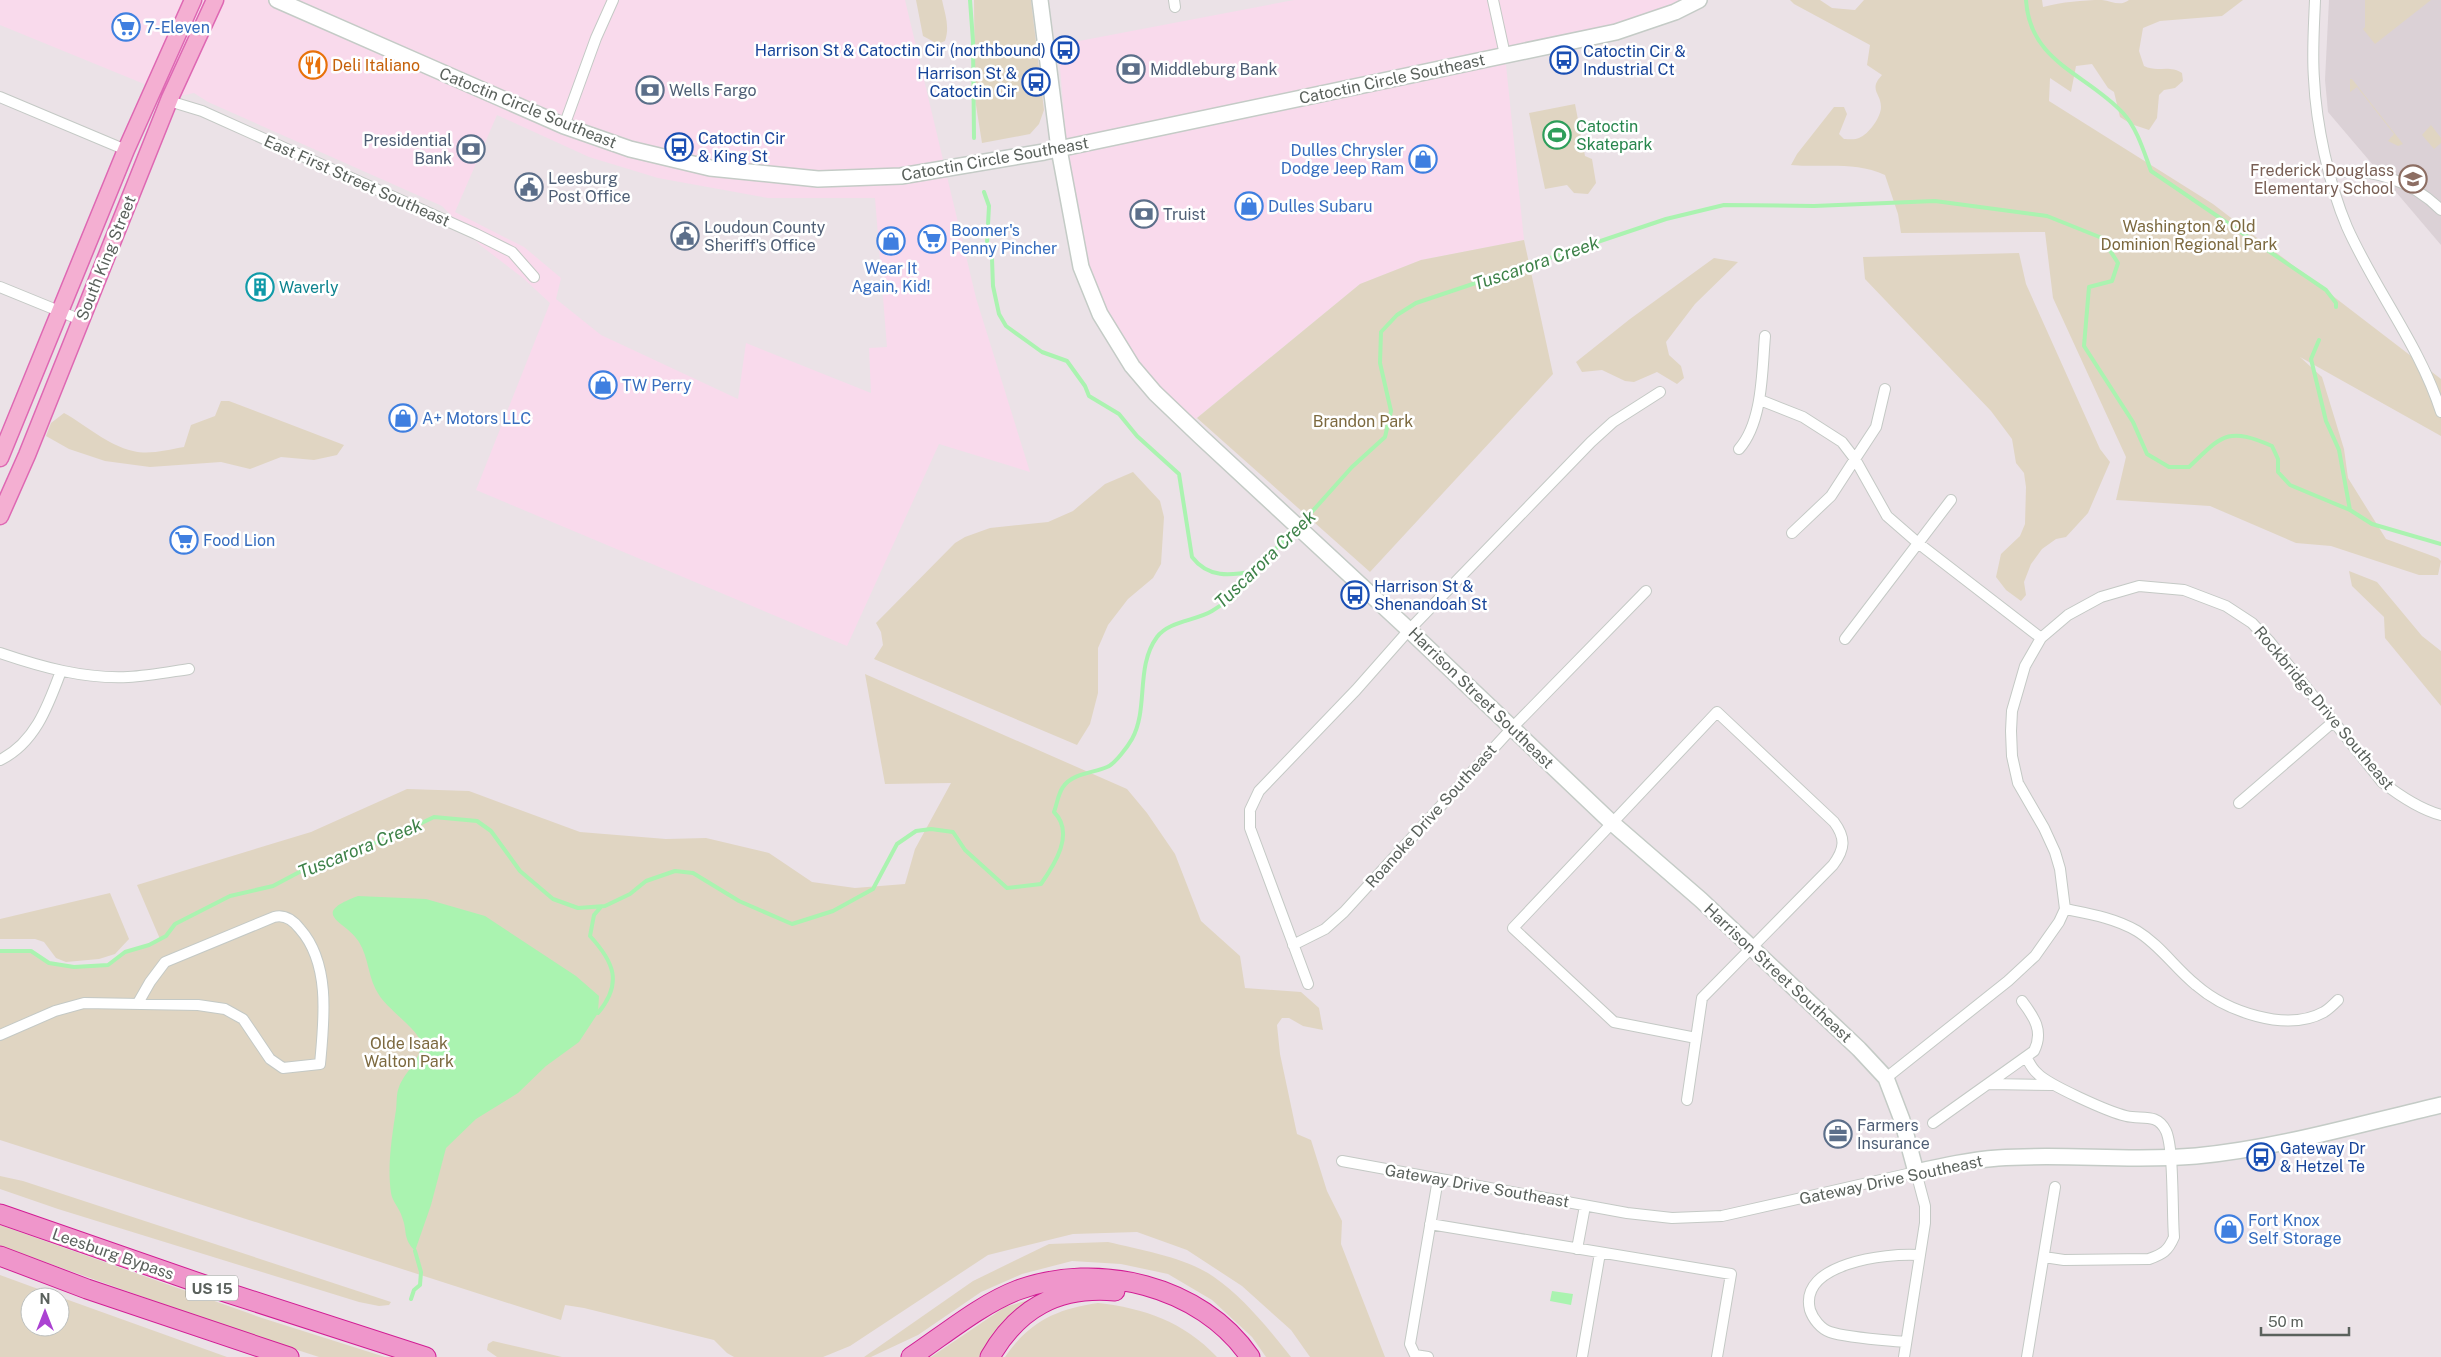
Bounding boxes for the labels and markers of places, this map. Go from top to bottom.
supermarket icon: 7-Eleven [111,12,141,42]
place label: 7-Eleven [145,18,210,37]
bus stop icon: Harrison St & Catoctin Cir (northbound) [1050,35,1080,65]
place label: Harrison St & Catoctin Cir (northbound) [755,41,1046,60]
place label: Catoctin Cir & Industrial Ct [1583,42,1686,79]
bus stop icon: Catoctin Cir & Industrial Ct [1549,45,1579,75]
restaurant icon: Deli Italiano [298,50,328,80]
bank icon: Middleburg Bank [1116,54,1146,84]
place label: Deli Italiano [332,56,420,75]
place label: Middleburg Bank [1150,60,1277,79]
place label: Harrison St & Catoctin Cir [917,64,1017,101]
bus stop icon: Harrison St & Catoctin Cir [1021,67,1051,97]
bank icon: Wells Fargo [635,75,665,105]
place label: Wells Fargo [669,81,757,100]
place label: Catoctin Skatepark [1576,117,1653,154]
sports icon: Catoctin Skatepark [1542,120,1572,150]
place label: Catoctin Cir & King St [698,129,786,166]
place label: Presidential Bank [363,131,452,168]
bus stop icon: Catoctin Cir & King St [664,132,694,162]
bank icon: Presidential Bank [456,134,486,164]
place label: Dulles Chrysler Dodge Jeep Ram [1281,141,1404,178]
shop icon: Dulles Chrysler Dodge Jeep Ram [1408,144,1438,174]
place label: Frederick Douglass Elementary School [2250,161,2394,198]
school or university icon: Frederick Douglass Elementary School [2398,164,2428,194]
place label: Leesburg Post Office [548,169,631,206]
public building icon: Leesburg Post Office [514,172,544,202]
shop icon: Dulles Subaru [1234,191,1264,221]
place label: Dulles Subaru [1268,197,1372,216]
bank icon: Truist [1129,199,1159,229]
place label: Truist [1163,205,1206,224]
place label: Loudoun County Sheriff's Office [704,218,826,255]
public building icon: Loudoun County Sheriff's Office [670,221,700,251]
place label: Boomer's Penny Pincher [951,221,1057,258]
supermarket icon: Boomer's Penny Pincher [917,224,947,254]
shop icon: Wear It Again, Kid! [876,226,906,256]
place label: Wear It Again, Kid! [851,259,931,296]
building icon: Waverly [245,272,275,302]
place label: Waverly [279,278,339,297]
shop icon: TW Perry [588,370,618,400]
place label: TW Perry [622,376,692,395]
shop icon: A+ Motors LLC [388,403,418,433]
place label: A+ Motors LLC [422,409,531,428]
supermarket icon: Food Lion [169,525,199,555]
place label: Food Lion [203,531,275,550]
place label: Harrison St & Shenandoah St [1374,577,1487,614]
bus stop icon: Harrison St & Shenandoah St [1340,580,1370,610]
place label: Farmers Insurance [1857,1116,1930,1153]
office icon: Farmers Insurance [1823,1119,1853,1149]
place label: Gateway Dr & Hetzel Te [2280,1139,2366,1176]
bus stop icon: Gateway Dr & Hetzel Te [2246,1142,2276,1172]
place label: Fort Knox Self Storage [2248,1211,2342,1248]
shop icon: Fort Knox Self Storage [2214,1214,2244,1244]

